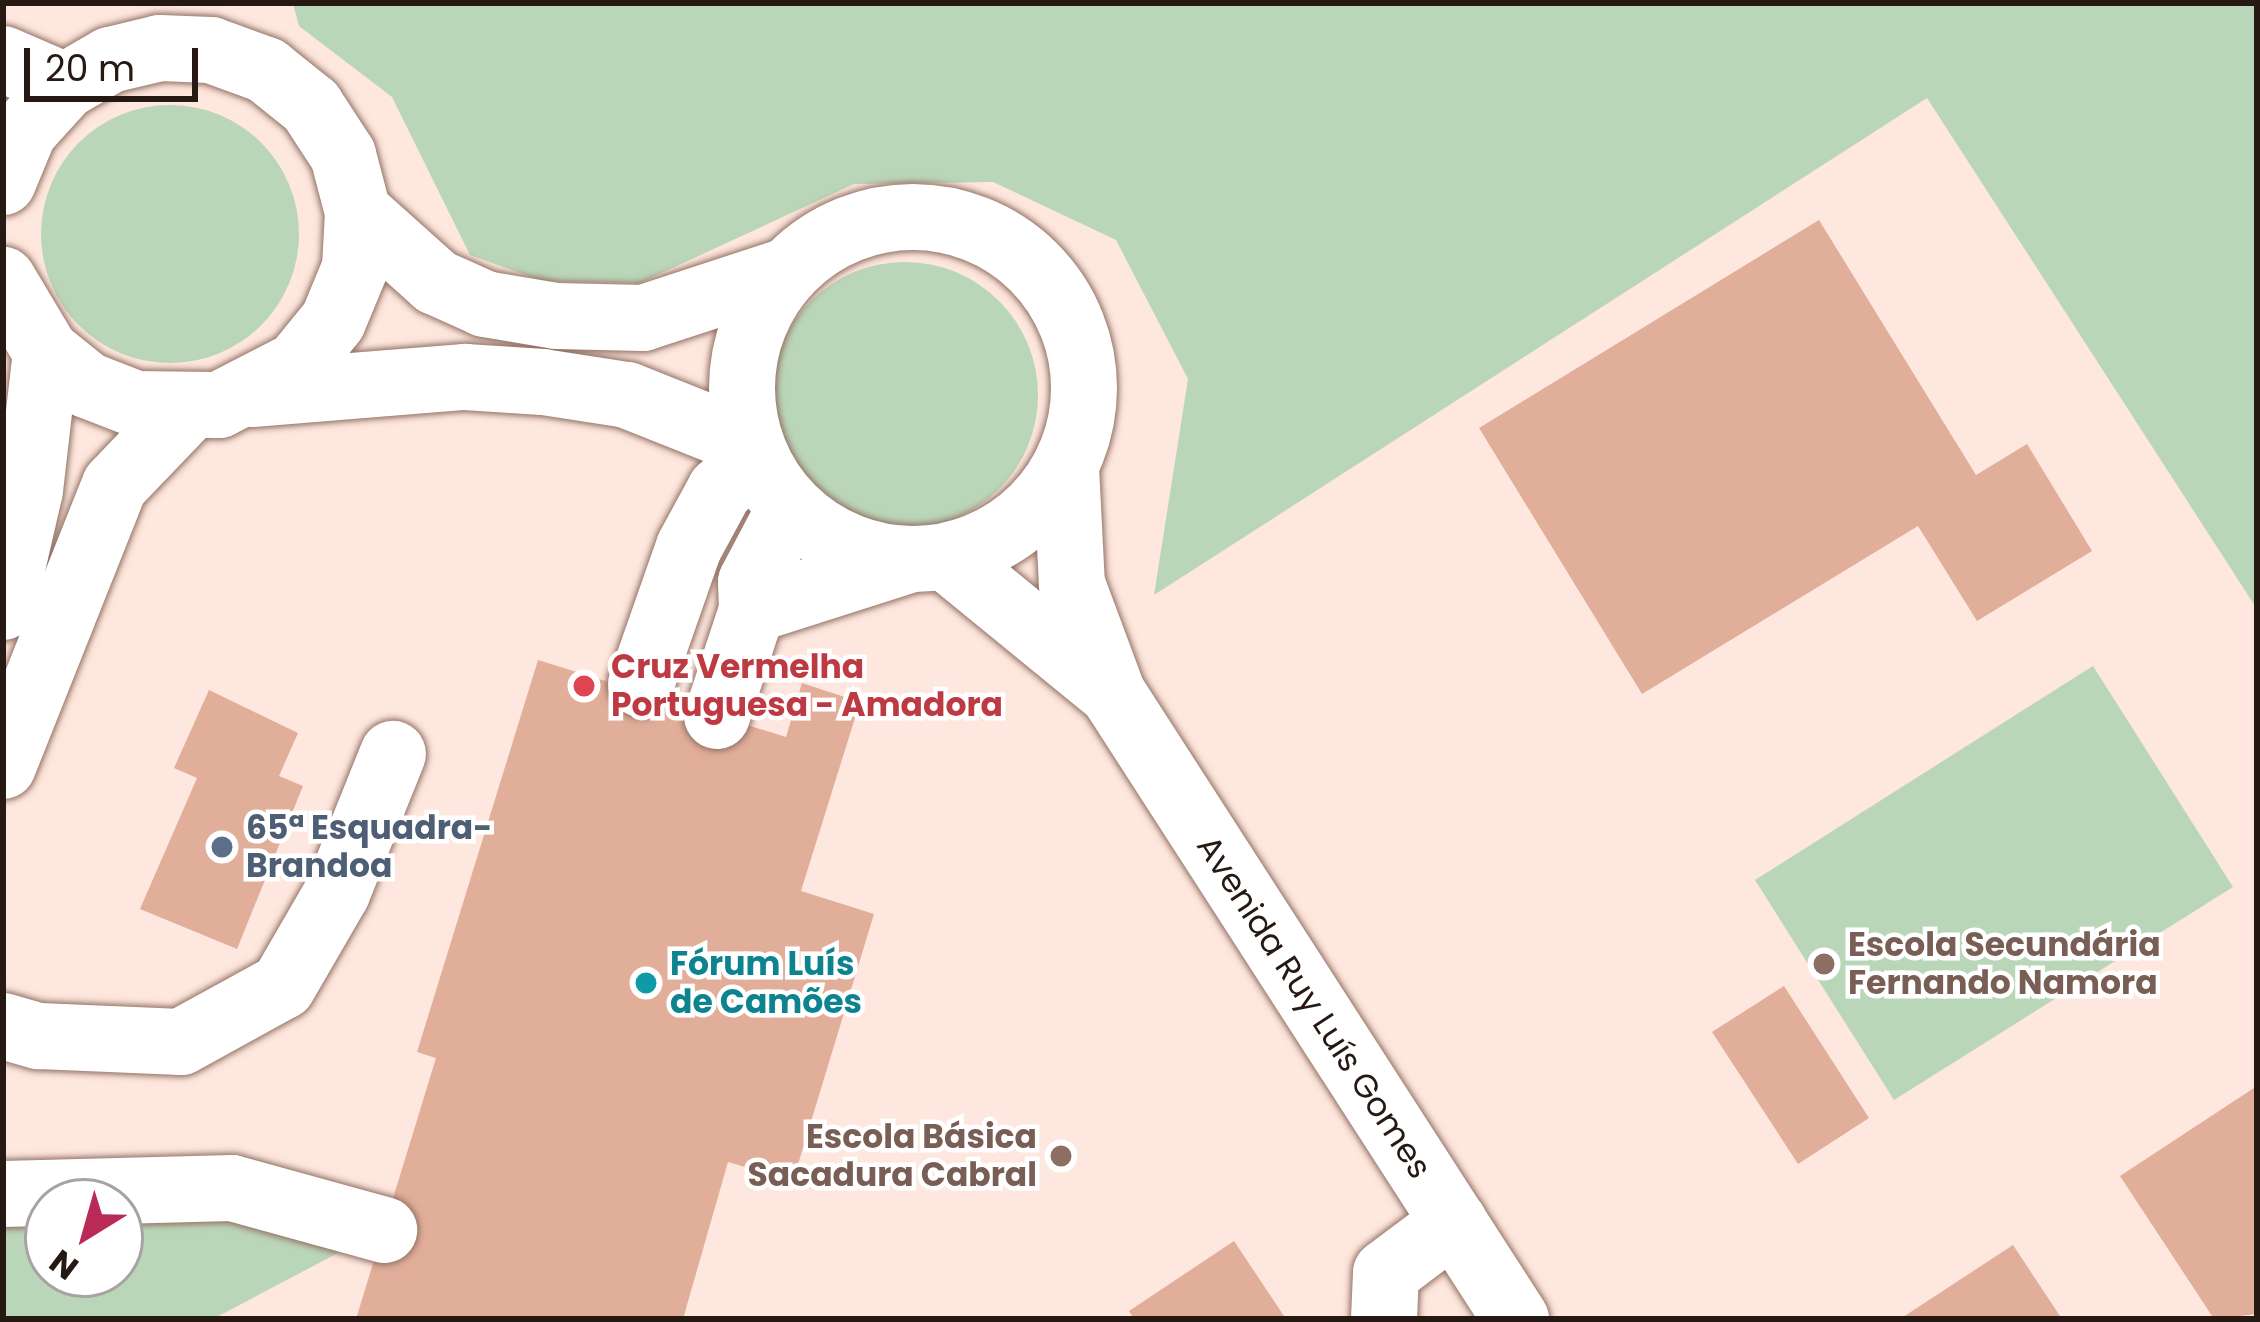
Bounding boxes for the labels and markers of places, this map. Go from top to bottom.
place label: Cruz Vermelha Portuguesa - Amadora [611,647,1003,725]
marker: Cruz Vermelha Portuguesa - Amadora [568,670,600,702]
place label: 65ª Esquadra- Brandoa [246,808,492,886]
marker: 65ª Esquadra- Brandoa [209,834,235,860]
place label: Escola Secundária Fernando Namora [1848,925,2161,1003]
place label: Fórum Luís de Camões [670,944,862,1022]
marker: Escola Secundária Fernando Namora [1811,951,1837,977]
marker: Fórum Luís de Camões [633,970,659,996]
place label: Escola Básica Sacadura Cabral [748,1117,1037,1195]
marker: Escola Básica Sacadura Cabral [1048,1143,1074,1169]

